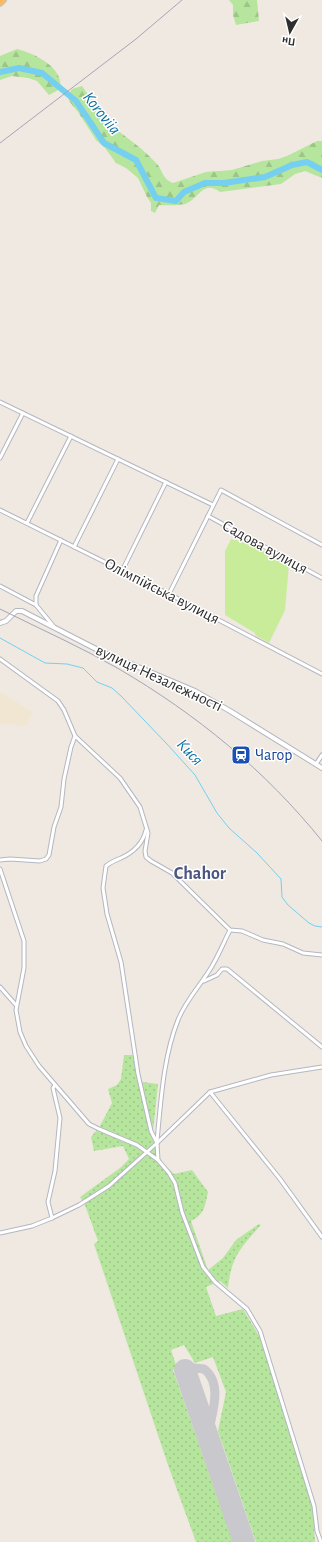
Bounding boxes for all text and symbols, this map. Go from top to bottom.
north arrow [270,12,310,52]
text: Пн [281,35,296,48]
water label: Koroviia [80,88,124,138]
street label: Садова вулиця [219,517,310,578]
street label: Олімпійська вулиця [101,555,222,628]
street label: вулиця Незалежності [93,642,225,715]
water label: Кися [174,735,206,769]
station icon: Чагор [230,744,252,766]
place label: Чагор [255,747,292,763]
district label: Chahor [174,865,227,883]

